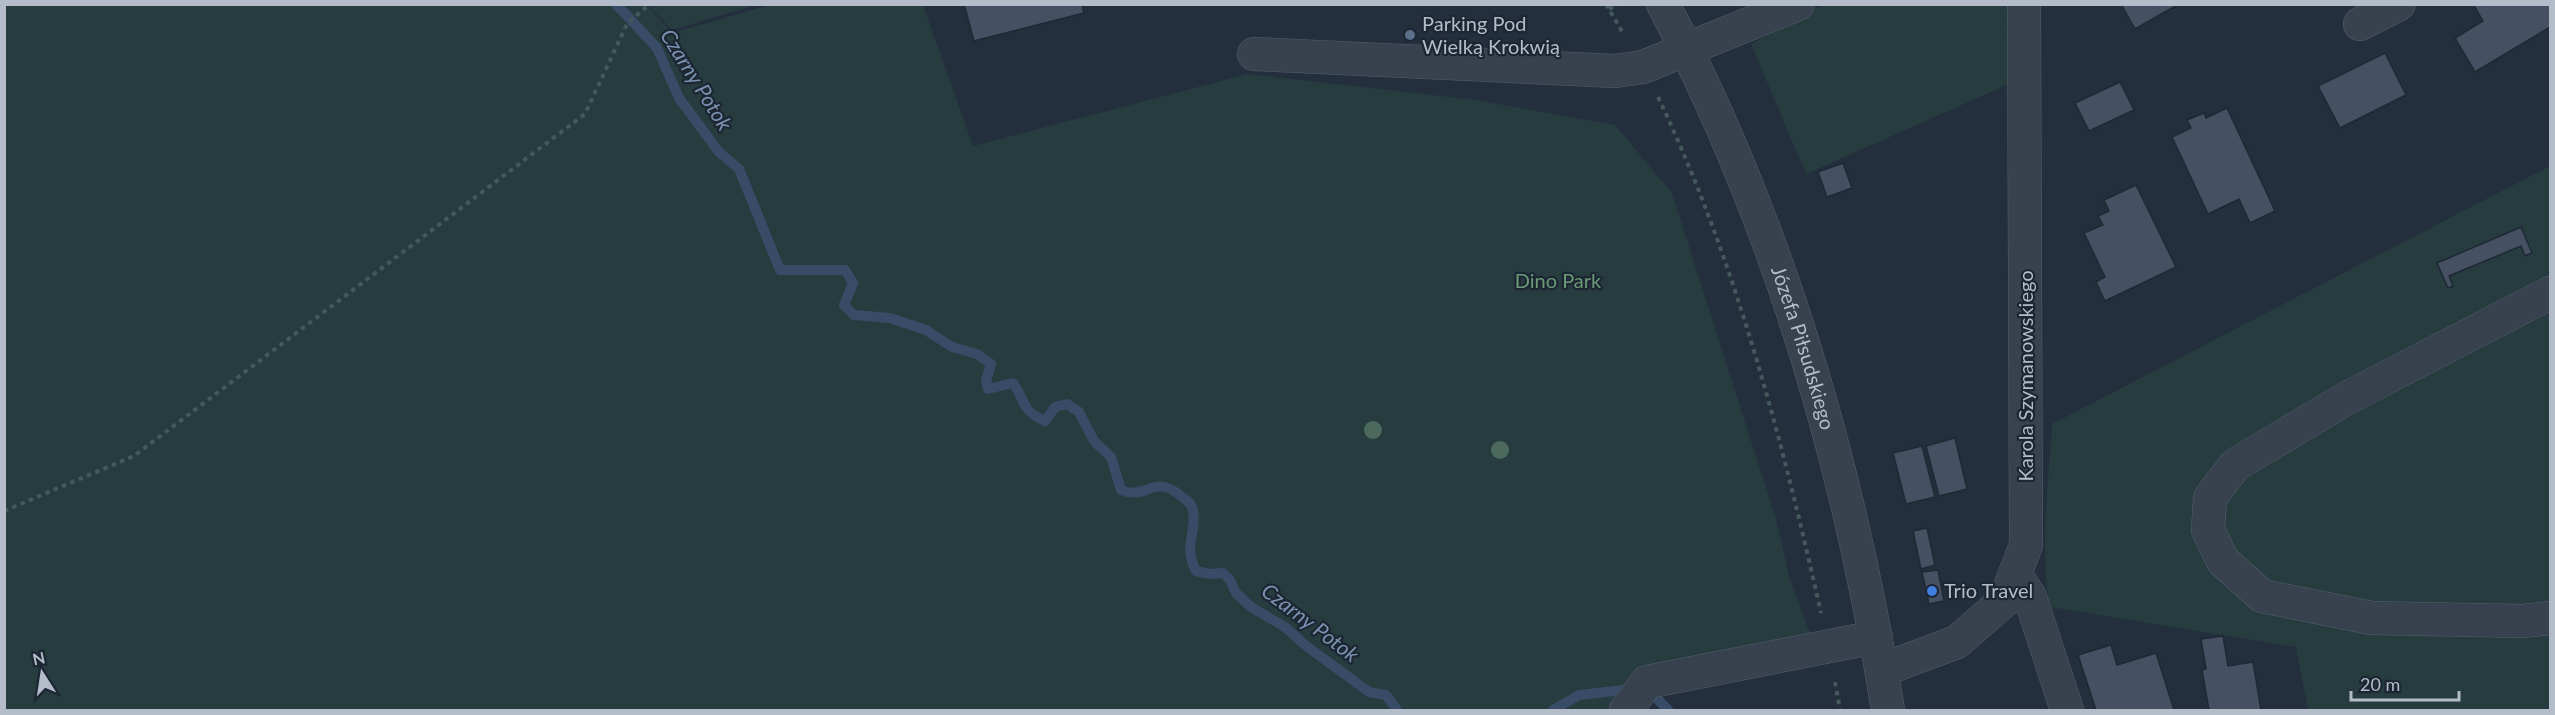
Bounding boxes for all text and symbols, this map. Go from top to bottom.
place label: Parking Pod Wielką Krokwią [1422,11,1560,58]
water label: Czarny Potok [656,24,739,136]
marker: Parking Pod Wielką Krokwią [1403,28,1417,42]
street label: Józefa Piłsudskiego [1767,262,1841,432]
park label: Dino Park [1515,268,1602,292]
street label: Karola Szymanowskiego [2013,270,2037,482]
water label: Czarny Potok [1257,577,1365,667]
place label: Trio Travel [1944,578,2033,602]
marker: Trio Travel [1925,584,1939,598]
north arrow [12,643,72,703]
text: N [31,647,47,668]
scale bar [2351,664,2459,702]
text: 20 m [2360,673,2400,695]

